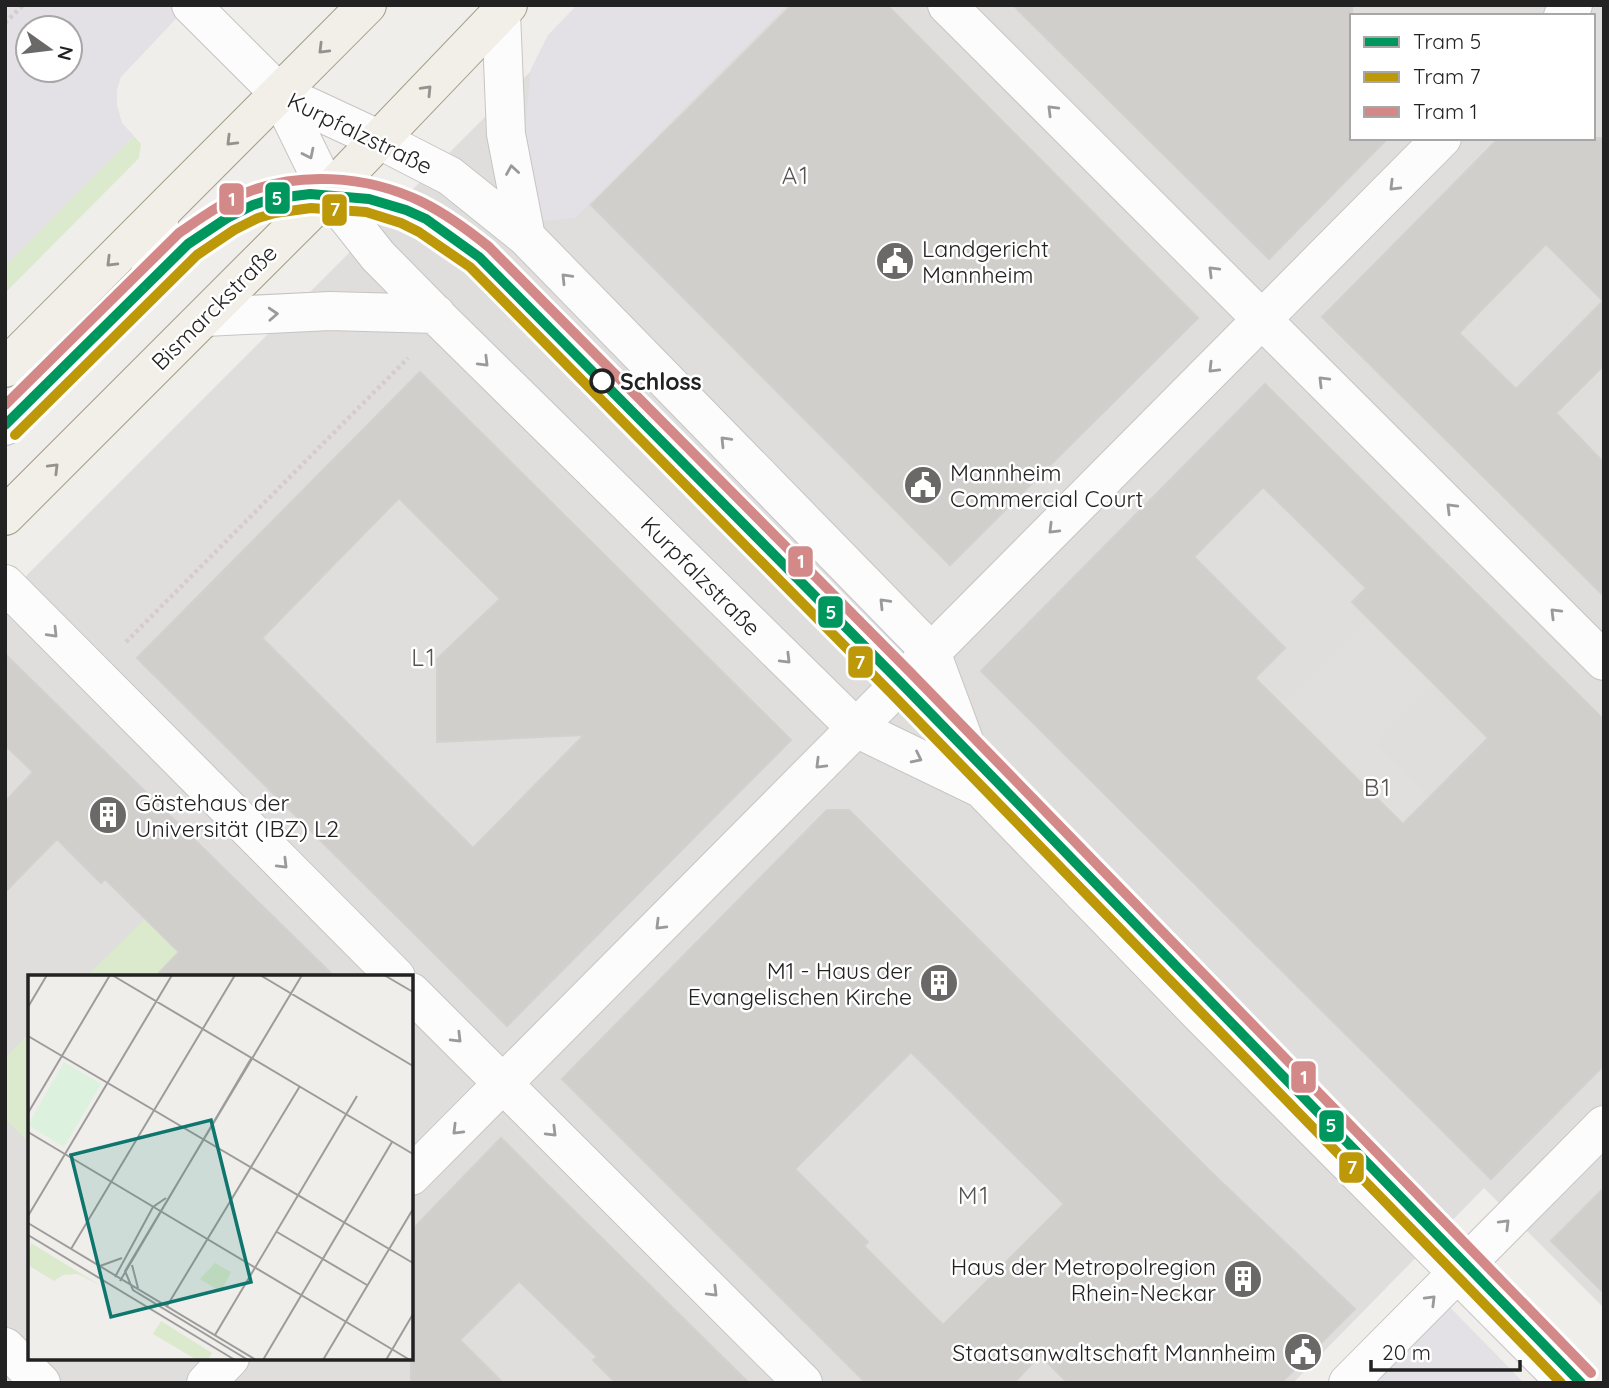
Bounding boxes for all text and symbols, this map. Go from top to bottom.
north arrow [14,14,84,84]
legend [1350,14,1595,140]
text: Tram 5 [1413,28,1481,54]
one-way arrow [319,41,332,54]
text: N [52,43,79,63]
text: Tram 7 [1413,63,1481,89]
street label: Kurpfalzstraße [283,85,437,181]
one-way arrow [419,85,431,98]
text: Tram 1 [1413,98,1478,124]
one-way arrow [1047,106,1060,119]
one-way arrow [227,133,240,146]
one-way arrow [301,147,315,159]
district label: A1 [782,160,810,190]
one-way arrow [505,164,520,176]
one-way arrow [1389,178,1402,191]
line badge: 5 [264,181,291,215]
line badge: 1 [218,182,245,216]
text: 5 [272,186,282,210]
text: 1 [228,187,236,211]
line badge: 7 [321,193,348,227]
text: 7 [330,197,340,221]
place label: Landgericht Mannheim [922,234,1049,289]
street label: Bismarckstraße [145,238,283,376]
public building icon: Landgericht Mannheim [874,240,916,282]
one-way arrow [107,254,120,267]
one-way arrow [1209,267,1221,279]
one-way arrow [561,273,574,286]
one-way arrow [267,306,278,321]
one-way arrow [476,354,489,367]
one-way arrow [1209,360,1221,372]
place label: Schloss [620,367,702,396]
marker: Schloss [590,369,614,393]
one-way arrow [1318,376,1331,389]
one-way arrow [720,436,733,449]
place label: Mannheim Commercial Court [950,458,1143,513]
one-way arrow [45,463,58,476]
public building icon: Mannheim Commercial Court [902,464,944,506]
one-way arrow [1446,503,1459,516]
street label: Kurpfalzstraße [635,510,767,642]
one-way arrow [1048,521,1061,534]
line badge: 1 [787,545,814,578]
text: 1 [797,549,805,573]
line badge: 5 [817,595,844,629]
one-way arrow [879,599,892,612]
text: 5 [826,600,836,624]
one-way arrow [1551,608,1564,621]
one-way arrow [44,625,57,638]
district label: L1 [411,642,437,672]
line badge: 7 [847,645,874,679]
text: 7 [855,650,865,674]
one-way arrow [778,651,791,664]
one-way arrow [910,749,922,763]
one-way arrow [816,756,829,769]
district label: B1 [1364,772,1392,802]
place label: Gästehaus der Universität (IBZ) L2 [135,788,339,843]
building icon: Gästehaus der Universität (IBZ) L2 [87,794,129,836]
one-way arrow [274,855,287,868]
one-way arrow [655,917,668,930]
place label: M1 - Haus der Evangelischen Kirche [688,956,912,1011]
building icon: M1 - Haus der Evangelischen Kirche [918,962,960,1004]
inset map [28,975,413,1360]
one-way arrow [449,1029,462,1042]
line badge: 1 [1290,1060,1317,1094]
text: 1 [1300,1065,1308,1089]
line badge: 5 [1318,1109,1345,1143]
text: 5 [1326,1113,1336,1137]
one-way arrow [453,1122,466,1135]
one-way arrow [543,1123,556,1136]
line badge: 7 [1338,1151,1365,1184]
text: 7 [1347,1155,1357,1179]
district label: M1 [958,1180,990,1210]
one-way arrow [1497,1219,1510,1232]
place label: Haus der Metropolregion Rhein-Neckar [951,1252,1216,1307]
building icon: Haus der Metropolregion Rhein-Neckar [1222,1258,1264,1300]
one-way arrow [704,1284,717,1297]
one-way arrow [1423,1295,1436,1308]
scale bar [1371,1328,1520,1372]
public building icon: Staatsanwaltschaft Mannheim [1282,1331,1324,1373]
place label: Staatsanwaltschaft Mannheim [952,1338,1276,1367]
text: 20 m [1382,1339,1431,1365]

